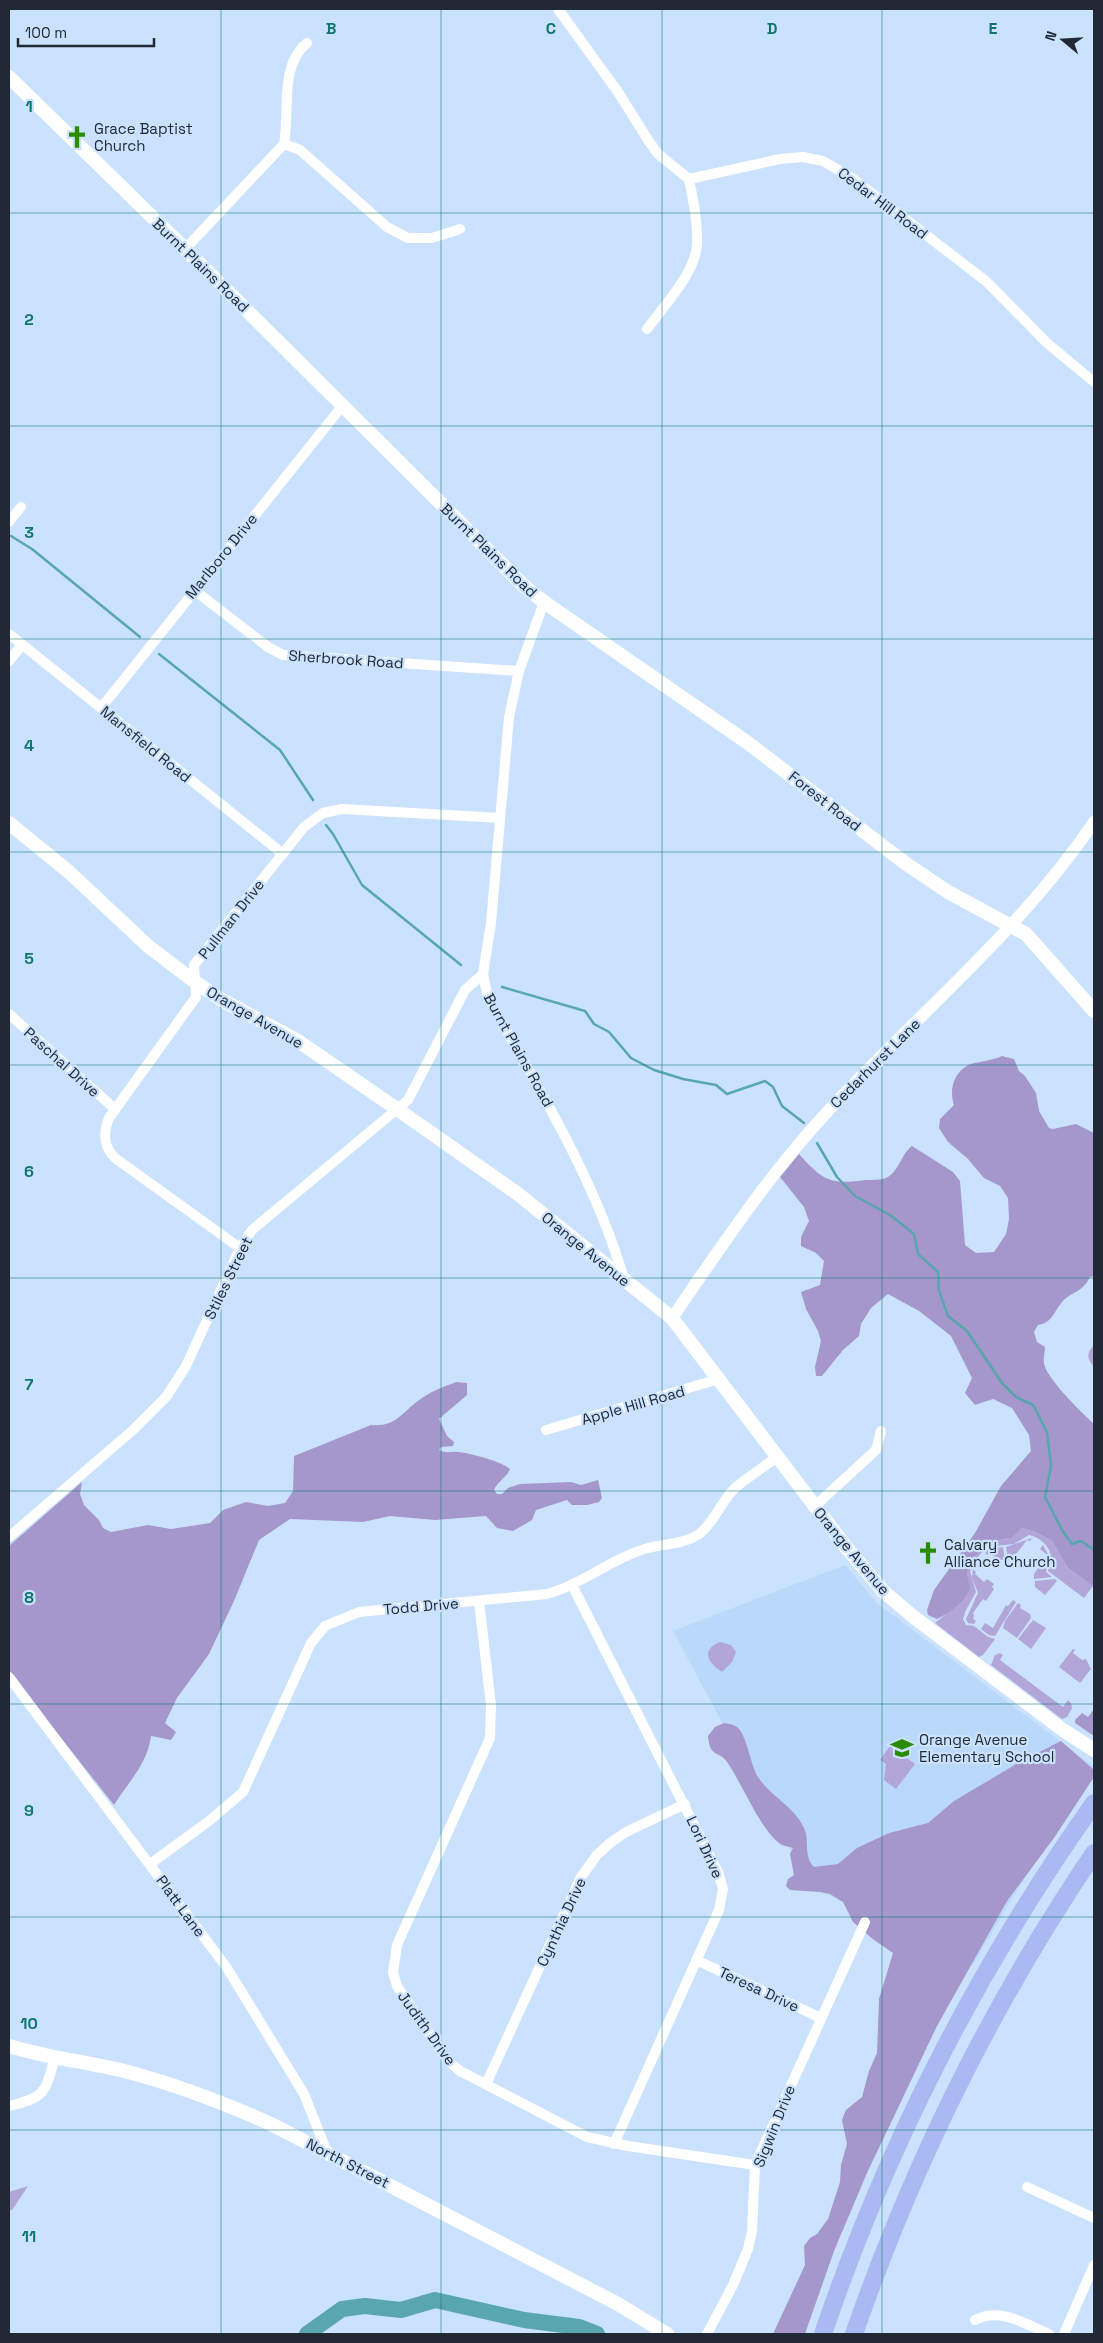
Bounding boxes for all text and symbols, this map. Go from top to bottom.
scale bar [18,15,154,47]
north arrow [1038,15,1088,65]
text: B [326,18,336,39]
text: C [546,18,556,39]
text: D [767,18,777,39]
text: E [989,18,998,39]
text: 100 m [25,23,67,42]
text: N [1041,29,1061,43]
text: 1 [25,96,33,117]
place label: Grace Baptist Church [94,119,193,155]
church icon: Grace Baptist Church [64,124,90,150]
street label: Cedar Hill Road [834,163,932,243]
street label: Burnt Plains Road [149,214,253,316]
text: 2 [24,309,34,330]
street label: Burnt Plains Road [437,499,541,601]
street label: Marlboro Drive [181,509,261,603]
text: 3 [24,522,34,543]
street label: Sherbrook Road [288,646,404,672]
street label: Mansfield Road [97,702,195,786]
text: 4 [24,735,34,756]
street label: Forest Road [785,767,865,835]
street label: Pullman Drive [194,875,268,963]
text: 5 [24,948,34,969]
street label: Orange Avenue [203,982,307,1052]
street label: Burnt Plains Road [480,990,558,1110]
street label: Cedarhurst Lane [826,1014,924,1112]
street label: Paschal Drive [20,1023,104,1101]
text: 6 [24,1161,34,1182]
street label: Orange Avenue [538,1208,634,1291]
street label: Stiles Street [200,1233,256,1323]
text: 7 [25,1374,34,1395]
street label: Apple Hill Road [579,1381,687,1429]
street label: Orange Avenue [810,1503,894,1599]
place label: Calvary Alliance Church [944,1535,1055,1571]
church icon: Calvary Alliance Church [915,1540,941,1566]
text: 8 [24,1587,34,1608]
street label: Todd Drive [382,1593,460,1619]
place label: Orange Avenue Elementary School [919,1730,1055,1766]
school or university icon: Orange Avenue Elementary School [889,1735,915,1761]
text: 9 [24,1800,34,1821]
street label: Lori Drive [682,1813,728,1881]
street label: Platt Lane [152,1871,210,1941]
street label: Cynthia Drive [532,1874,590,1970]
street label: Teresa Drive [716,1962,802,2016]
street label: Judith Drive [394,1987,460,2069]
text: 10 [20,2013,38,2034]
street label: Sigwin Drive [749,2082,799,2170]
street label: North Street [303,2134,393,2192]
text: 11 [22,2226,36,2247]

